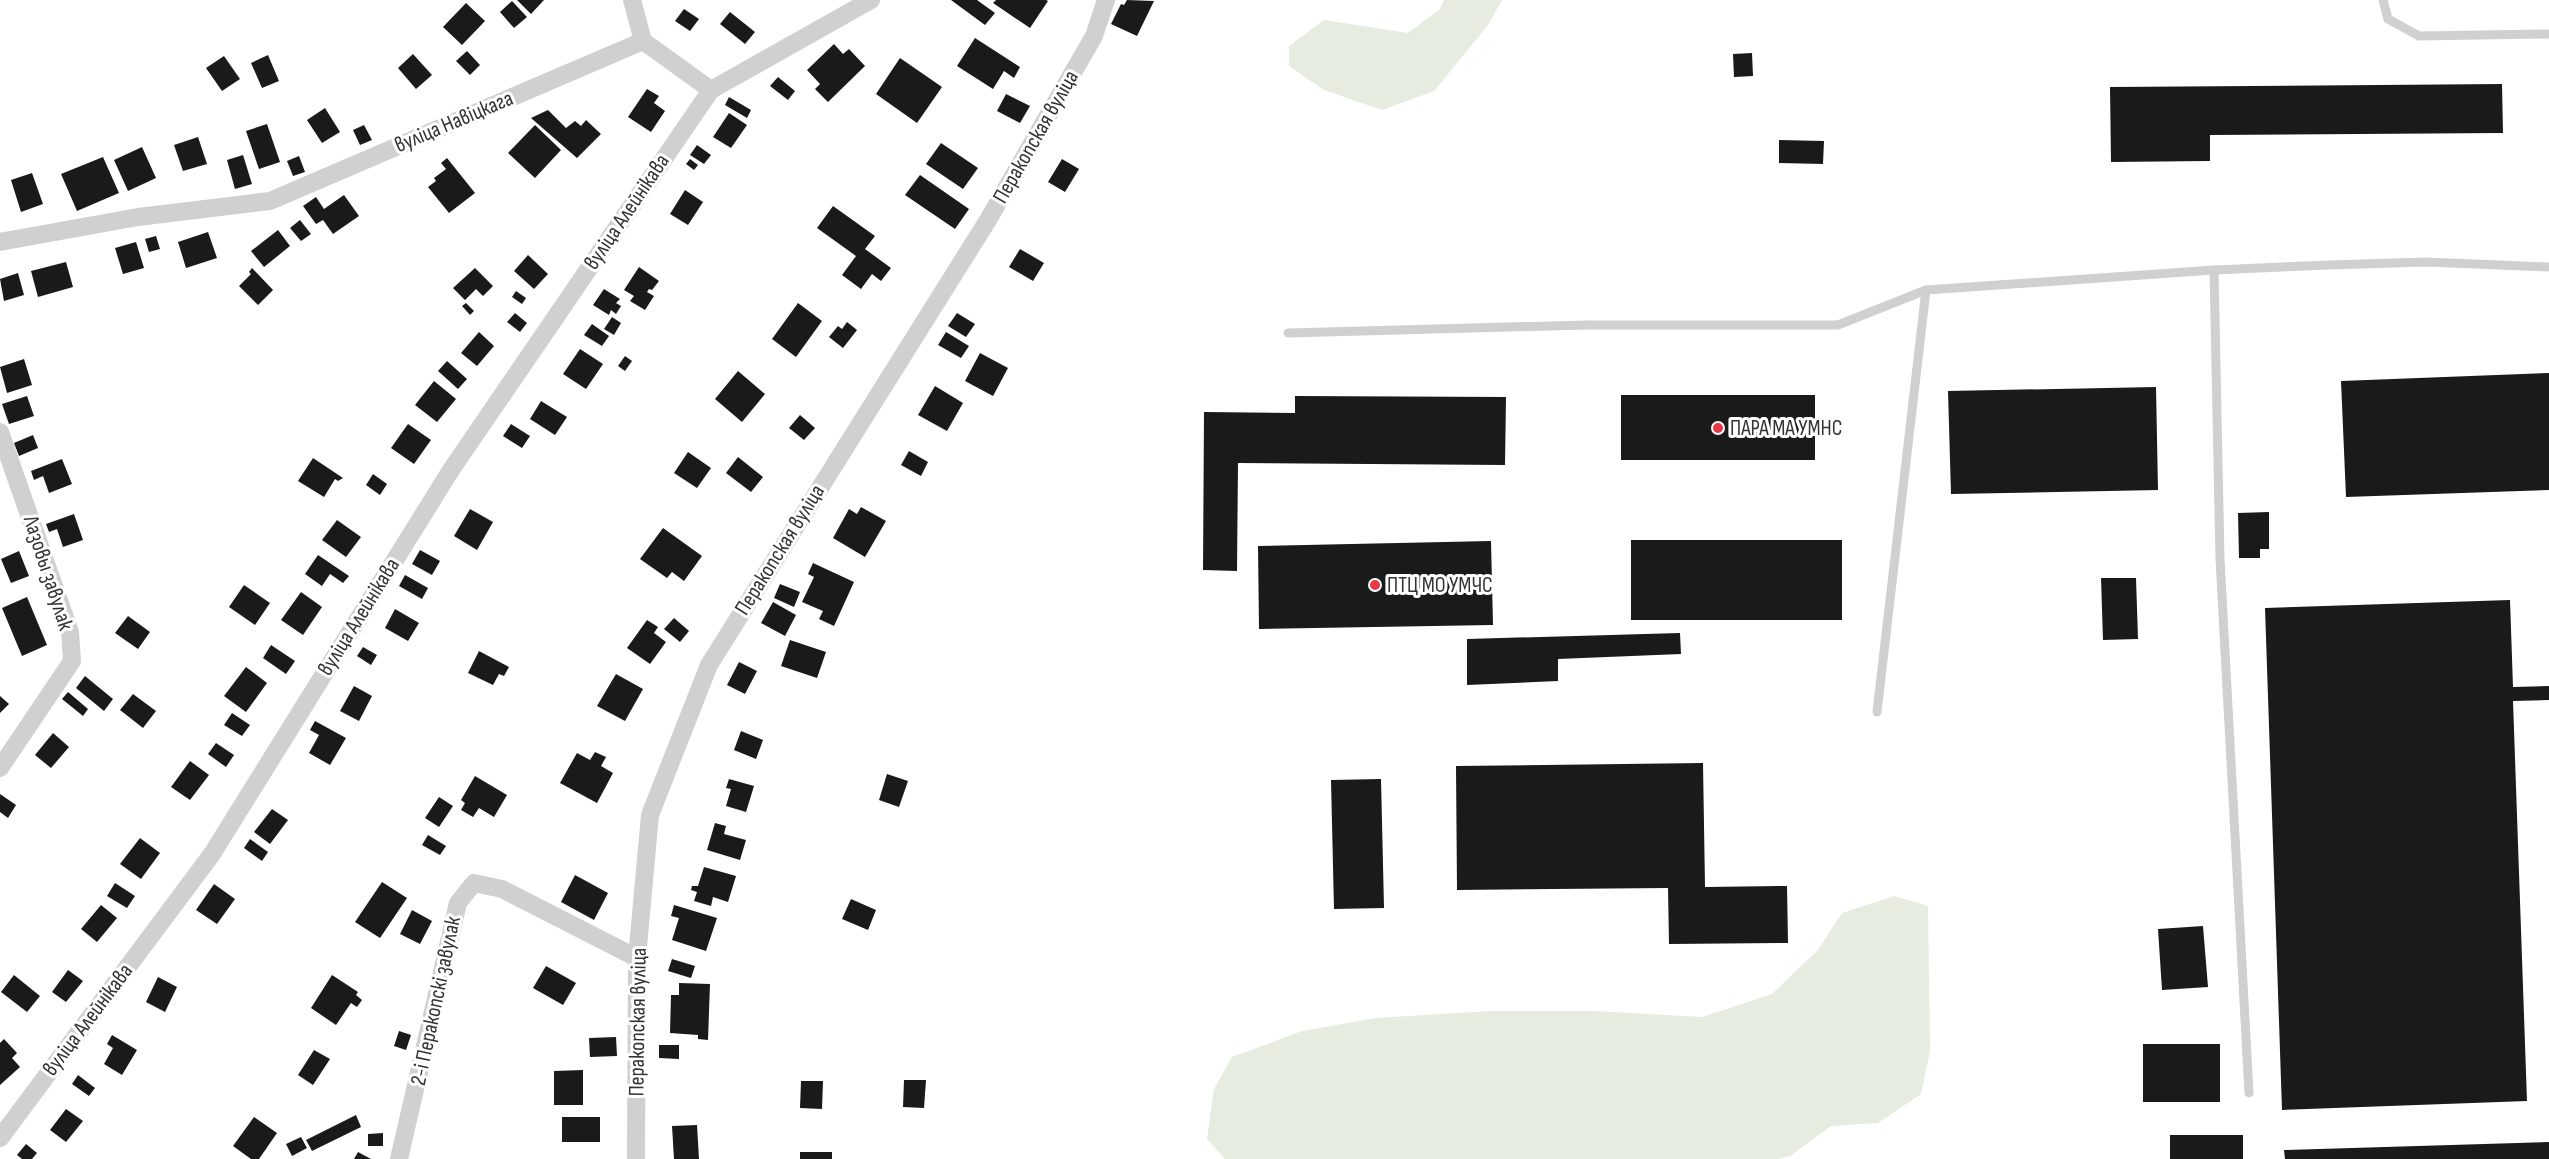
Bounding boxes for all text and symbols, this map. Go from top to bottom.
street label: Перакопская вуліца [987,66,1085,208]
street label: вуліца Навіцкага [391,85,517,159]
street label: вуліца Алейнікава [578,149,676,275]
place label: ПАРА МА УМНС [1730,415,1842,442]
marker: ПАРА МА УМНС [1711,421,1725,435]
street label: Перакопская вуліца [729,480,831,620]
street label: Лазовы завулак [16,511,79,634]
street label: вуліца Алейнікава [312,553,406,681]
place label: ПТЦ МО УМЧС [1387,572,1493,599]
marker: ПТЦ МО УМЧС [1368,578,1382,592]
street label: 2-і Перакопскі завулак [405,913,467,1088]
street label: Перакопская вуліца [623,947,653,1097]
street label: вуліца Алейнікава [37,959,139,1081]

